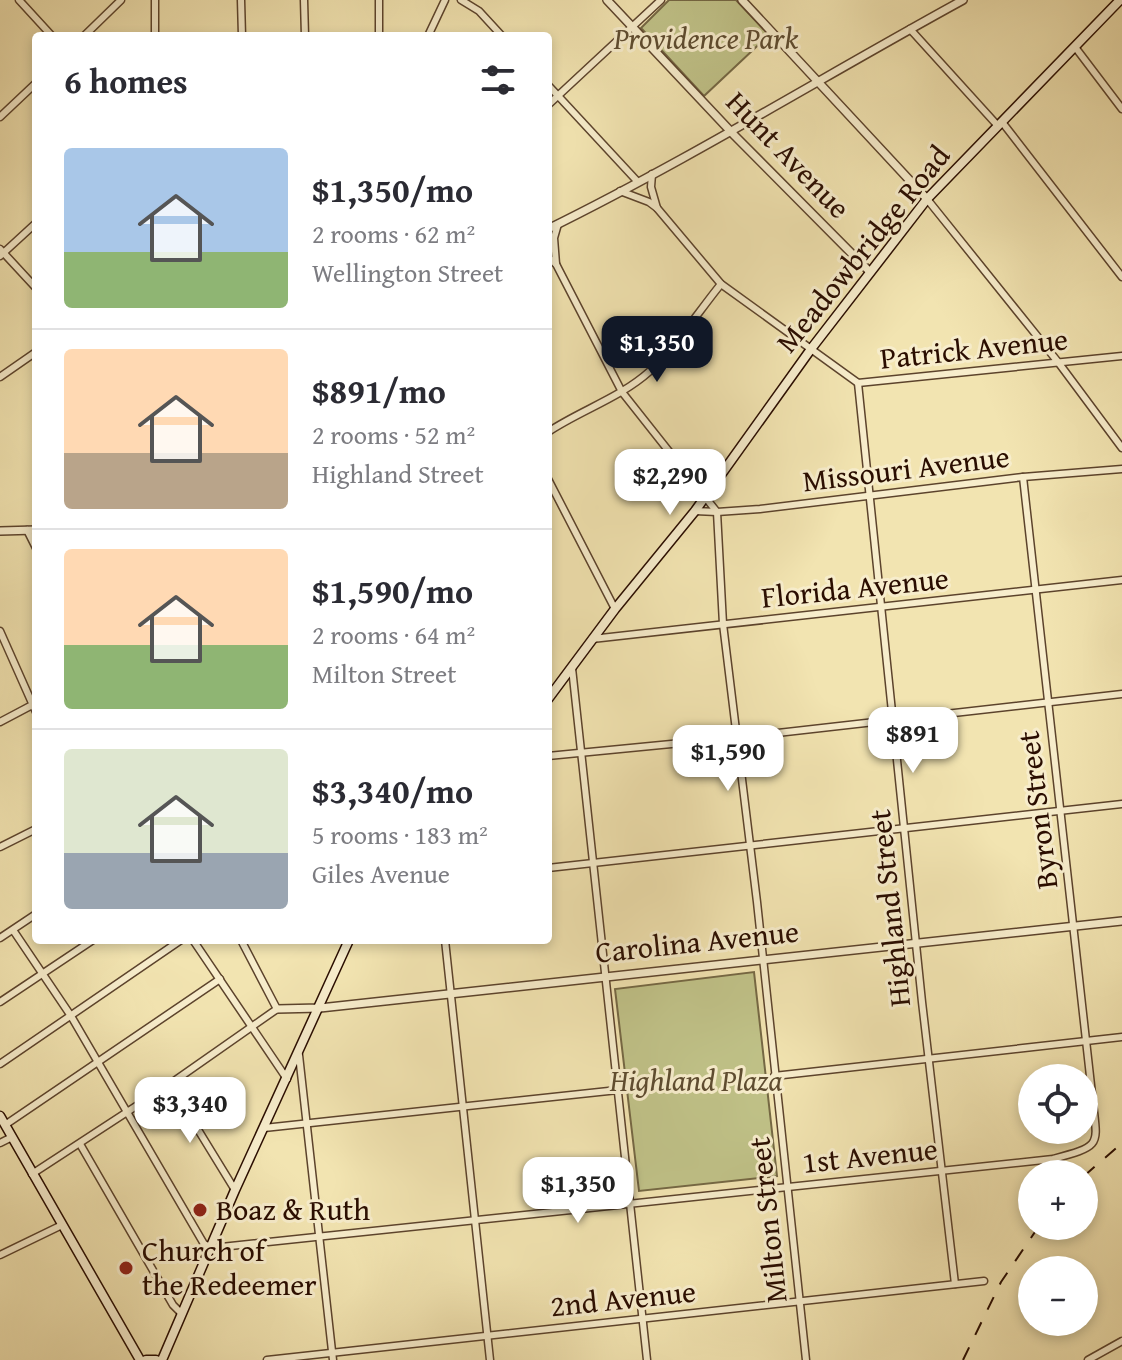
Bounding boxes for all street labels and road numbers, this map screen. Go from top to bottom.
street label: Hunt Avenue [716,81,861,228]
street label: Meadowbridge Road [765,135,960,362]
street label: Patrick Avenue [878,316,1070,380]
street label: Missouri Avenue [800,433,1012,503]
street label: Florida Avenue [759,555,951,619]
street label: Byron Street [1005,728,1069,891]
street label: Highland Street [857,807,921,1009]
street label: Carolina Avenue [593,908,801,974]
street label: 1st Avenue [800,1126,940,1184]
street label: Milton Street [736,1135,798,1305]
street label: 2nd Avenue [548,1268,698,1328]

